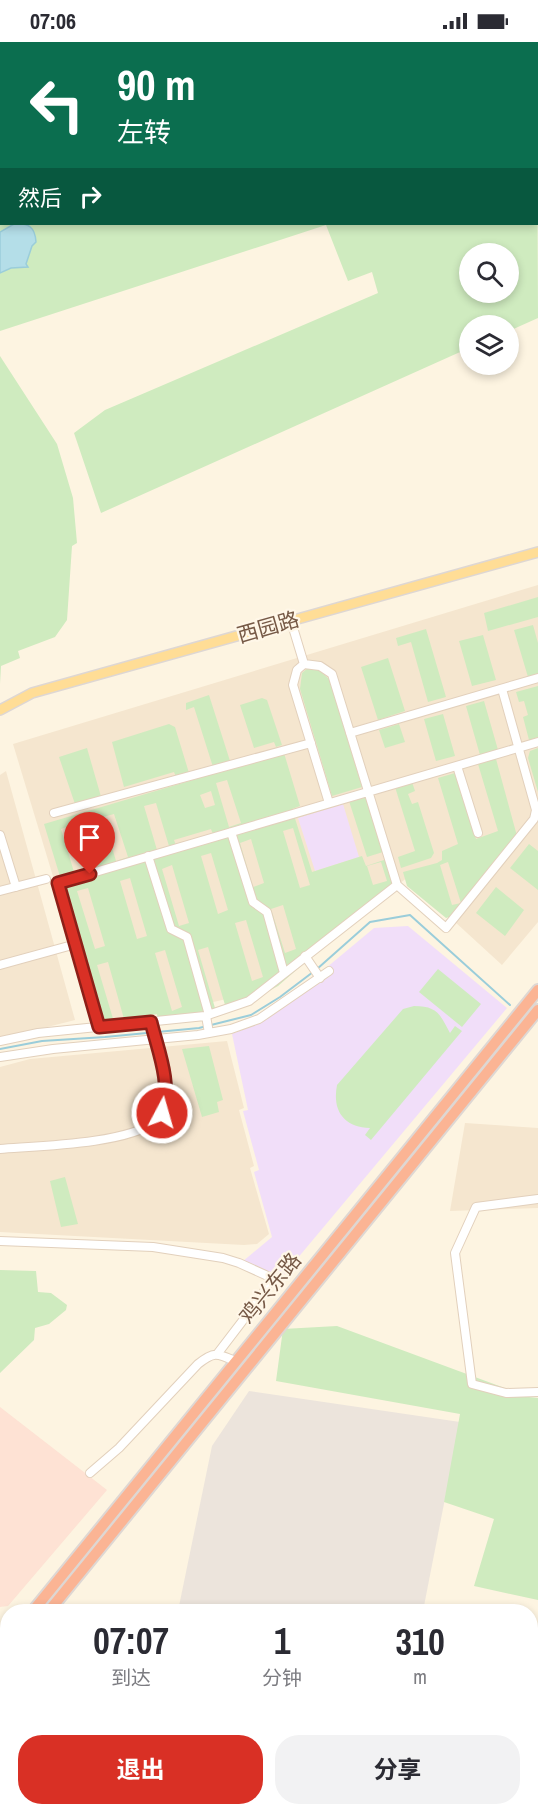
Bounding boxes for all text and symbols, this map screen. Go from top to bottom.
text: 07:06 [30,6,76,36]
text: 90 m [117,57,196,113]
icon: left [18,66,96,144]
text: 左转 [117,114,171,150]
icon: right [74,180,107,213]
text: 然后 [18,183,62,213]
map controls [459,243,519,375]
button: search [459,243,519,303]
button: layers [459,315,519,375]
street label: 西园路 [234,604,302,650]
pin [64,812,115,874]
icon: arrive [73,821,106,854]
position arrow [130,1081,194,1145]
street label: 鸡兴东路 [232,1246,308,1330]
text: 07:07 [93,1617,169,1665]
text: 1 [274,1617,290,1665]
text: 310 [395,1618,445,1666]
text: m [413,1663,427,1690]
text: 到达 [111,1664,151,1691]
text: 分钟 [262,1664,302,1691]
button: 退出 [18,1735,263,1804]
button: 分享 [275,1735,520,1804]

